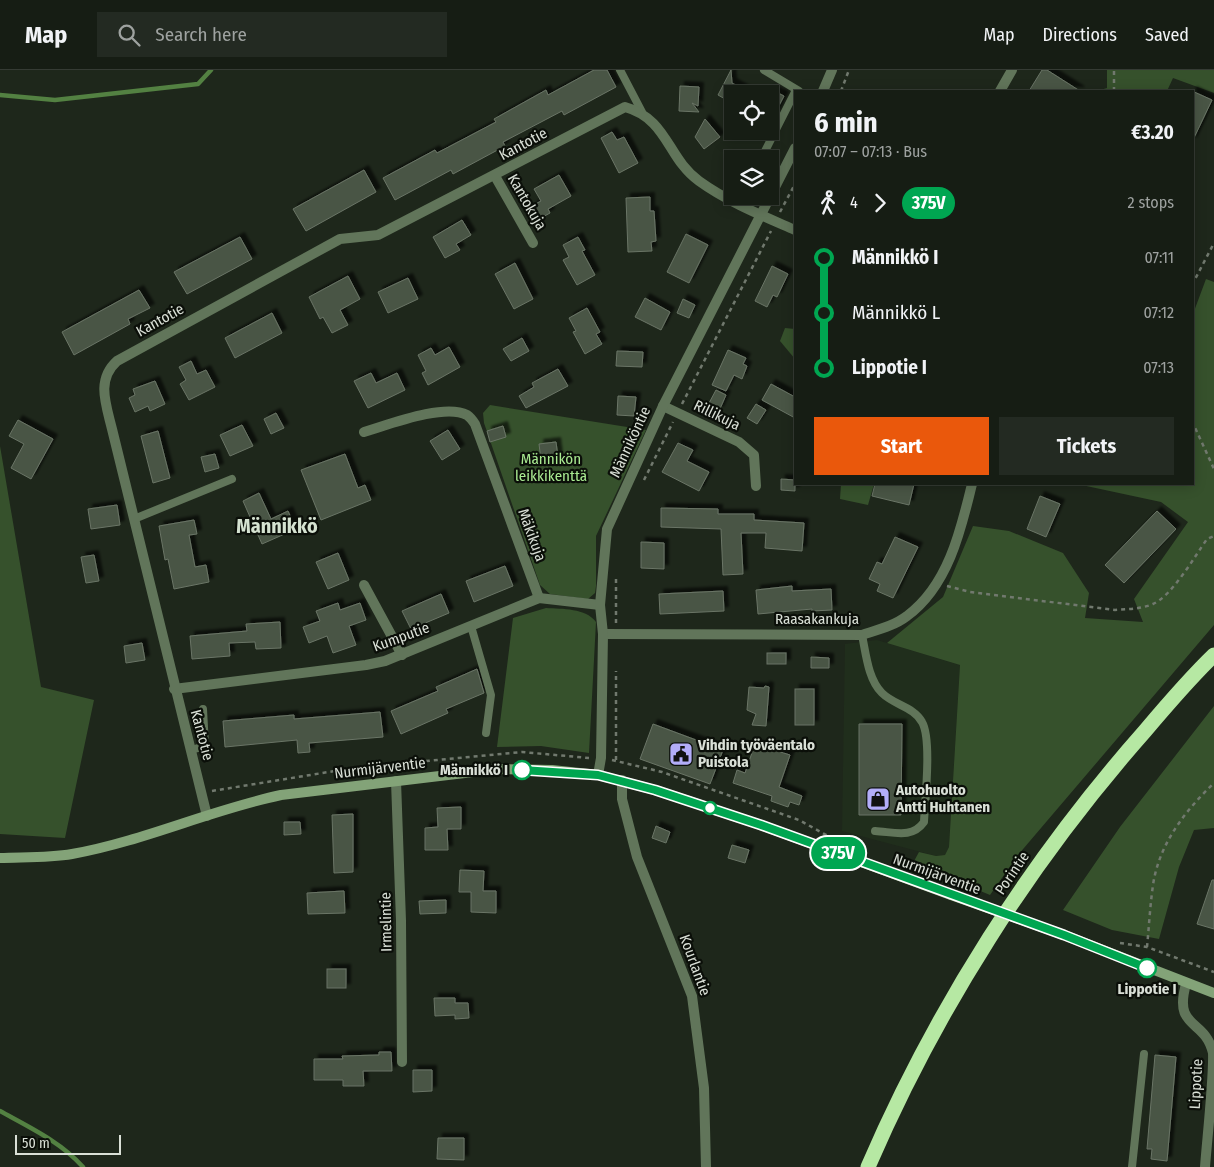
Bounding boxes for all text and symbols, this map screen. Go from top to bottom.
search box [97,12,447,57]
text: Map [25,21,67,49]
icon: search [115,21,143,49]
text: Search here [155,23,247,46]
text: Map [983,24,1015,46]
text: Directions [1043,24,1117,46]
text: Saved [1145,24,1189,46]
map controls [724,85,779,205]
button: locate [724,85,779,140]
text: 6 min [814,106,878,139]
text: €3.20 [1131,121,1174,144]
street label: Kantotie [496,124,550,164]
text: 07:07 – 07:13 · Bus [814,142,927,161]
button: layers [724,150,779,205]
street label: Kantokuja [504,171,550,233]
icon: walk [814,189,842,217]
icon: forward [866,189,894,217]
text: 375V [912,192,945,214]
text: 4 [850,193,858,212]
text: 2 stops [1128,193,1174,212]
text: Männikkö I [852,246,938,269]
text: 07:11 [1144,248,1174,267]
street label: Kantotie [133,300,187,340]
text: Männikkö L [852,301,940,324]
text: 07:12 [1143,303,1174,322]
text: Lippotie I [852,356,927,379]
text: 07:13 [1143,358,1174,377]
street label: Rillikuja [691,396,743,434]
street label: Männiköntie [606,404,654,480]
button: Start [814,417,989,475]
button: Tickets [999,417,1174,475]
park label: Männikön leikkikenttä [515,450,587,485]
street label: Mäkikuja [514,506,550,564]
district label: Männikkö [236,514,318,538]
street label: Raasakankuja [775,610,859,628]
street label: Kumputie [370,618,432,656]
street label: Kantotie [187,708,217,762]
place label: Vihdin työväentalo Puistola [697,736,815,771]
public building icon: Vihdin työväentalo Puistola [668,741,694,767]
street label: Nurmijärventie [333,753,427,783]
marker: Männikkö I [512,760,532,780]
place label: Männikkö I [440,761,508,779]
place label: Autohuolto Antti Huhtanen [895,781,990,816]
shop icon: Autohuolto Antti Huhtanen [865,786,891,812]
unlabelled marker [703,801,717,815]
line badge: 375V [803,837,873,869]
text: 375V [821,842,855,864]
street label: Porintie [991,848,1033,898]
street label: Nurmijärventie [891,850,983,898]
street label: Irmelintie [376,892,396,952]
street label: Kourlantie [676,932,714,998]
marker: Lippotie I [1137,958,1157,978]
place label: Lippotie I [1117,980,1177,998]
street label: Lippotie [1186,1058,1206,1110]
scale bar [15,1132,121,1155]
text: 50 m [22,1135,50,1152]

